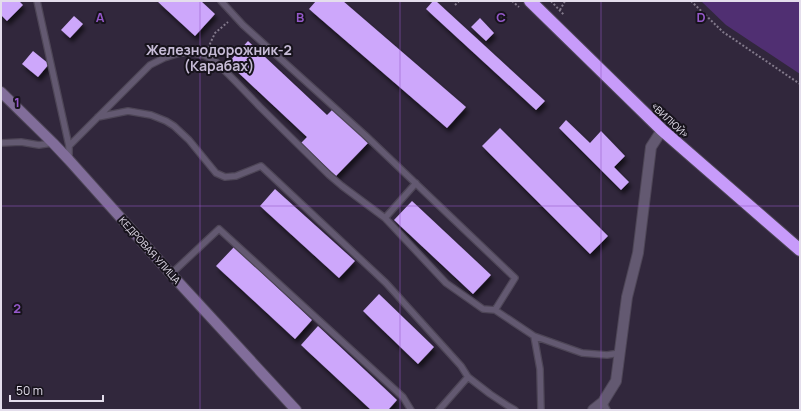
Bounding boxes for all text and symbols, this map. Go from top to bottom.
text: A [96,8,105,26]
text: B [296,8,304,26]
text: C [496,8,506,26]
text: D [696,8,706,26]
district label: Железнодорожник-2 (Карабах) [146,40,292,75]
text: 1 [14,93,20,111]
street label: «ВИЛЮЙ» [648,99,692,141]
street label: КЕДРОВАЯ УЛИЦА [116,213,184,287]
text: 2 [13,299,21,317]
scale bar [10,377,103,403]
text: 50 m [16,382,43,399]

